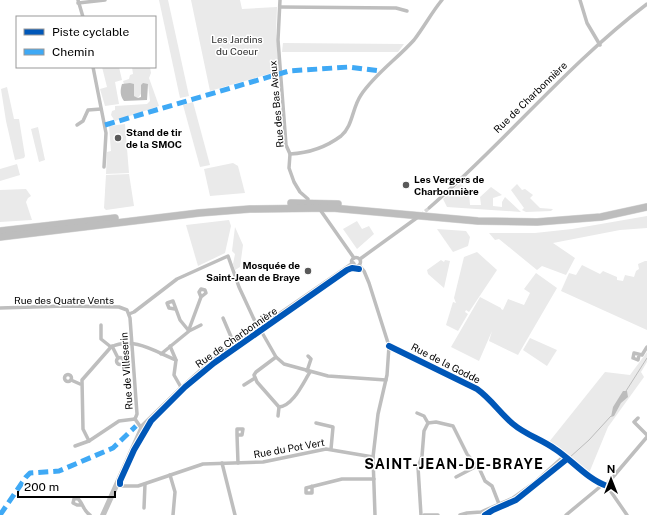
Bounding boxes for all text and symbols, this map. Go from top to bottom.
legend [16,16,156,68]
text: Piste cyclable [52,25,129,39]
park label: Les Jardins du Coeur [211,33,263,57]
text: Chemin [52,45,94,59]
street label: Rue de Charbonnière [491,59,569,135]
street label: Rue des Bas Avaux [266,60,286,148]
place label: Stand de tir de la SMOC [126,126,182,150]
marker: Stand de tir de la SMOC [113,133,123,143]
place label: Les Vergers de Charbonnière [414,173,485,197]
marker: Les Vergers de Charbonnière [401,180,411,190]
place label: Mosquée de Saint-Jean de Braye [206,259,300,283]
marker: Mosquée de Saint-Jean de Braye [303,266,313,276]
street label: Rue des Quatre Vents [14,294,114,306]
street label: Rue de Charbonnière [193,304,280,370]
street label: Rue de Villeserin [117,332,135,410]
street label: Rue de la Godde [409,340,483,386]
street label: Rue du Pot Vert [253,436,326,460]
district label: SAINT-JEAN-DE-BRAYE [364,456,544,472]
north arrow [591,459,631,499]
text: N [607,463,615,475]
scale bar [18,473,115,499]
text: 200 m [24,480,59,494]

